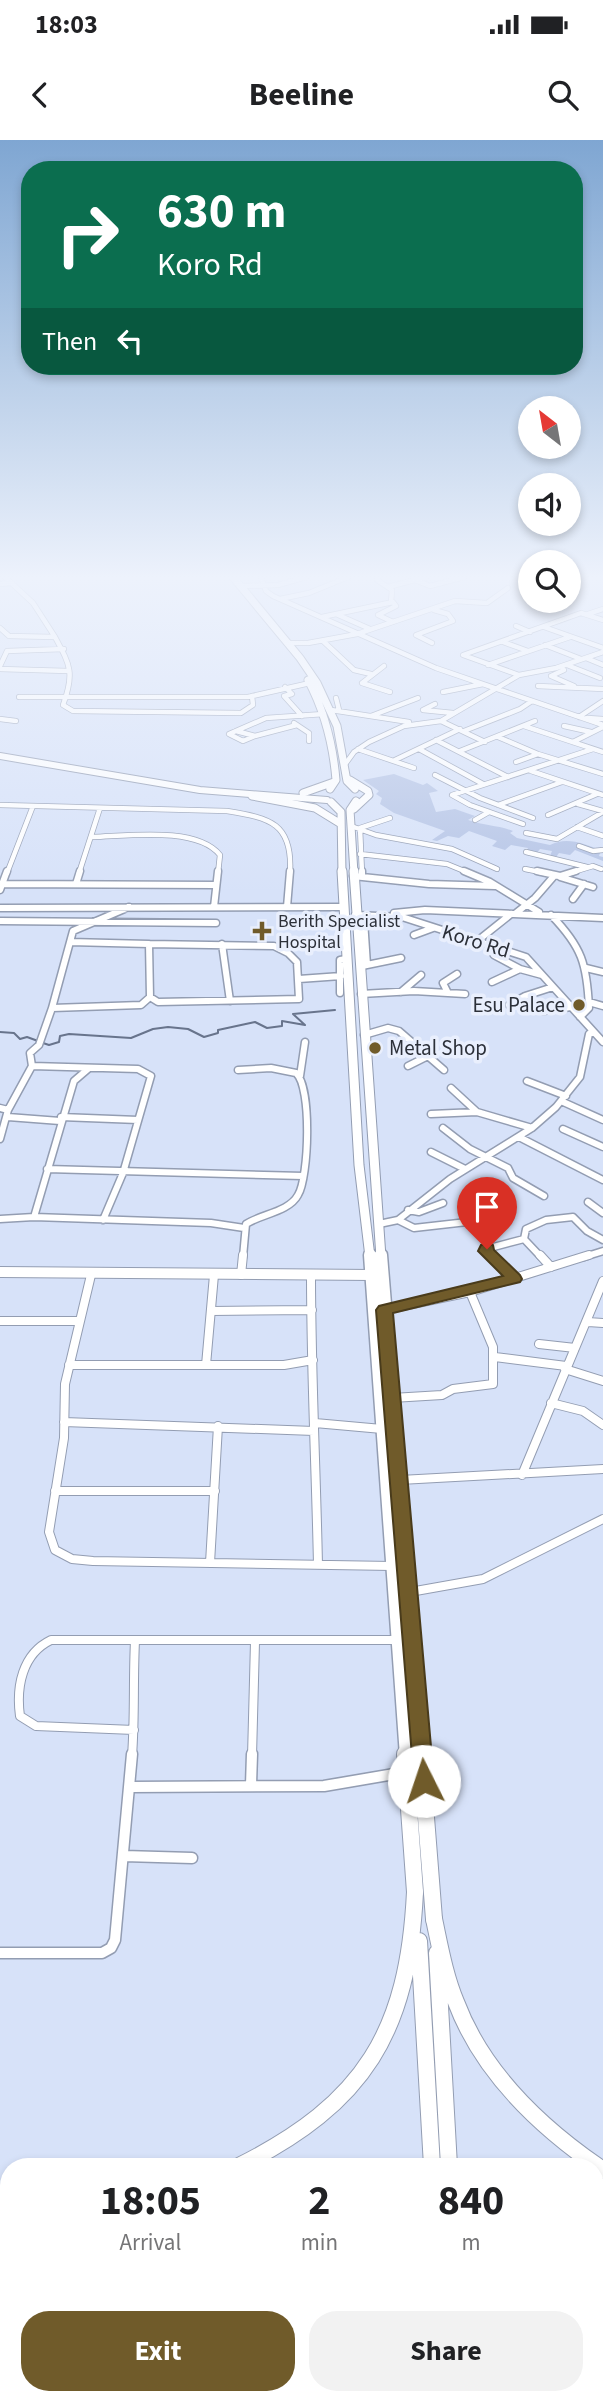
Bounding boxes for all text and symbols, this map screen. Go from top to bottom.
text: 18:03 [35,6,98,43]
text: Beeline [249,72,354,118]
icon: back [21,76,59,114]
icon: search [544,76,582,114]
text: 630 m [157,177,286,247]
icon: right [42,189,133,280]
text: Koro Rd [157,242,263,288]
icon: left [111,322,149,360]
text: Then [42,323,97,360]
north arrow [518,396,581,458]
map controls [518,396,581,613]
button: sound [518,473,581,536]
button: search [518,550,581,613]
place label: Berith Specialist Hospital [278,909,400,955]
street label: Koro Rd [438,917,514,965]
marker: Berith Specialist Hospital [252,921,272,941]
place label: Esu Palace [472,990,565,1020]
marker: Esu Palace [571,997,587,1013]
place label: Metal Shop [389,1033,487,1063]
marker: Metal Shop [367,1040,383,1056]
pin [457,1177,517,1249]
icon: arrive [468,1188,506,1226]
position arrow [387,1744,461,1818]
text: 18:05 [100,2171,201,2231]
text: 2 [308,2171,330,2231]
text: 840 [438,2171,504,2231]
text: Arrival [119,2226,181,2259]
text: min [301,2226,338,2259]
text: m [461,2226,481,2259]
button: Exit [21,2311,295,2391]
button: Share [309,2311,583,2391]

